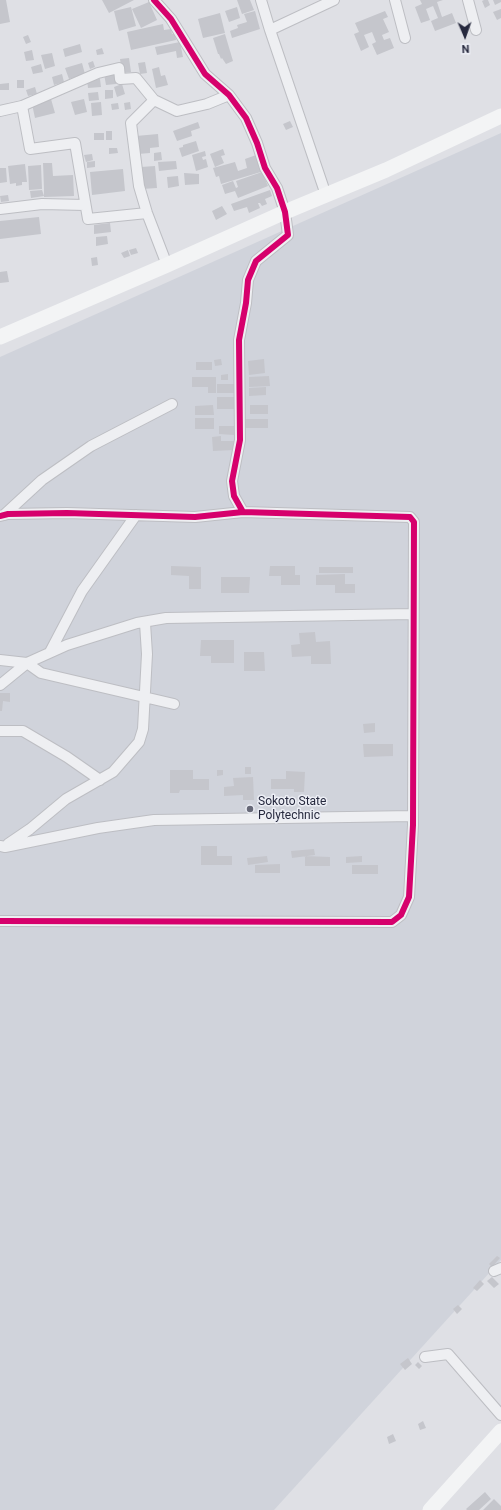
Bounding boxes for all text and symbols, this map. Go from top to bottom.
north arrow [445,16,485,56]
text: N [461,42,470,55]
place label: Sokoto State Polytechnic [258,795,326,823]
marker: Sokoto State Polytechnic [245,804,255,814]

